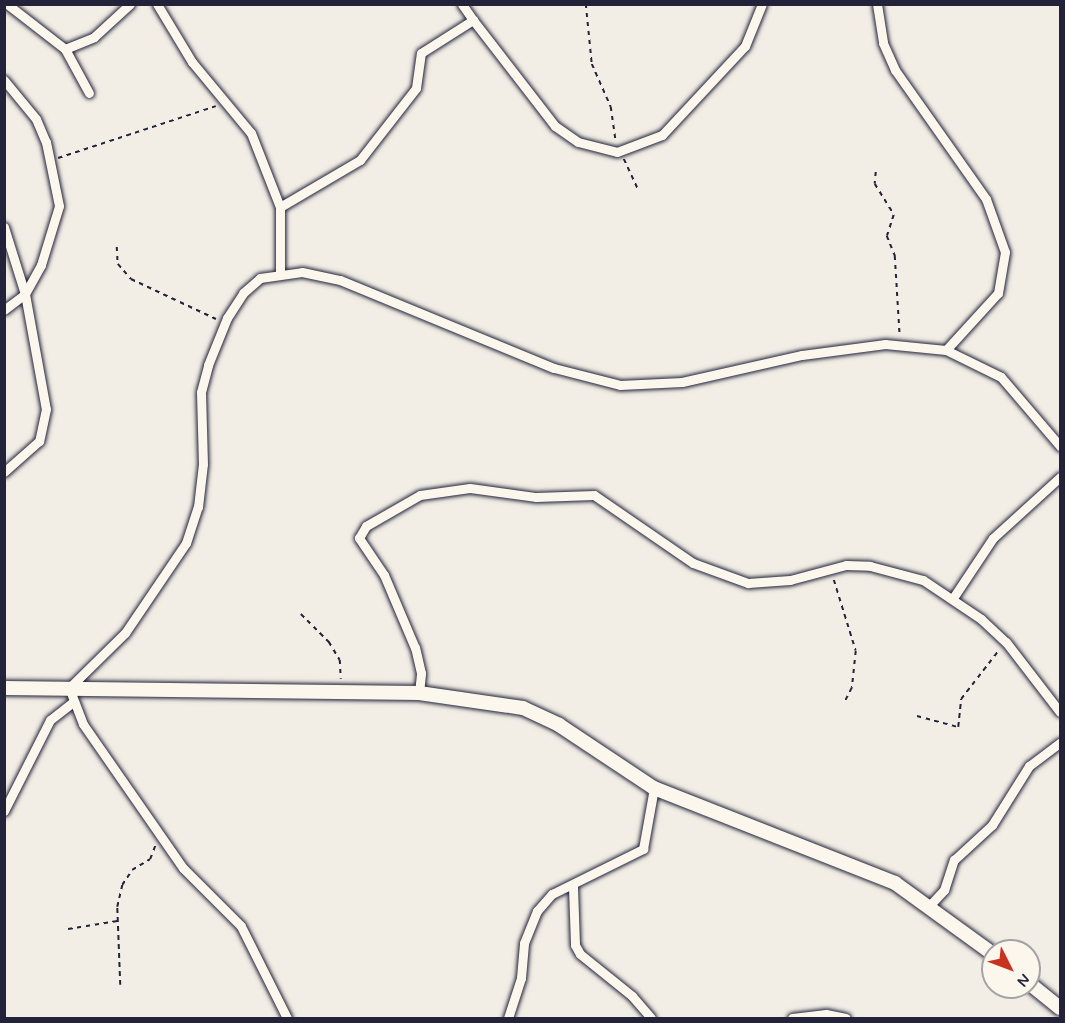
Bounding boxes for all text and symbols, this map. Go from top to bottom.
north arrow [981,939,1041,999]
text: N [1012,969,1035,991]

